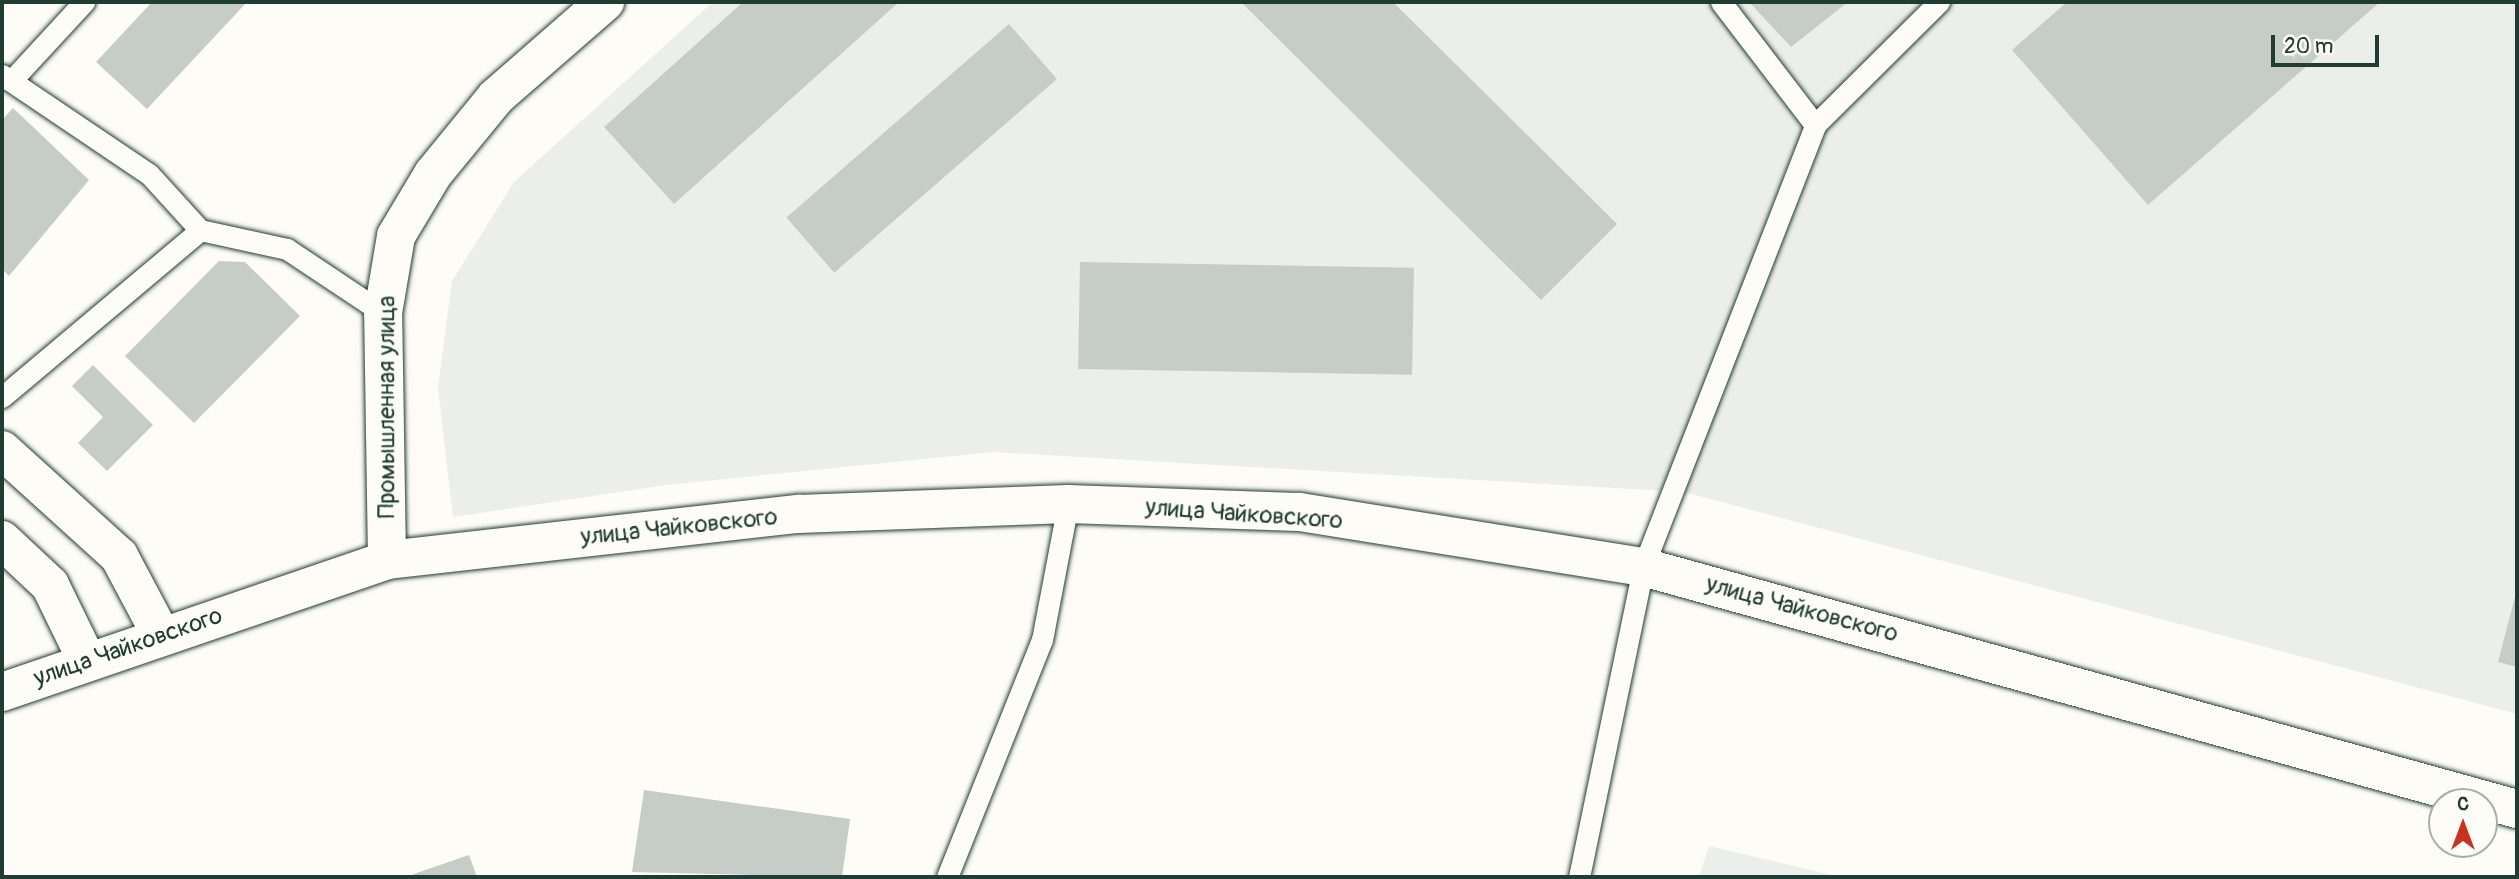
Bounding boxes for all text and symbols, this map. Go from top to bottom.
scale bar [2274,21,2382,65]
text: 20 m [2284,33,2333,60]
street label: Промышленная улица [373,296,401,518]
street label: улица Чайковского [1144,493,1344,535]
street label: улица Чайковского [579,502,779,552]
street label: улица Чайковского [1703,570,1901,648]
street label: улица Чайковского [30,601,226,693]
north arrow [2428,788,2498,858]
text: С [2457,792,2469,816]

